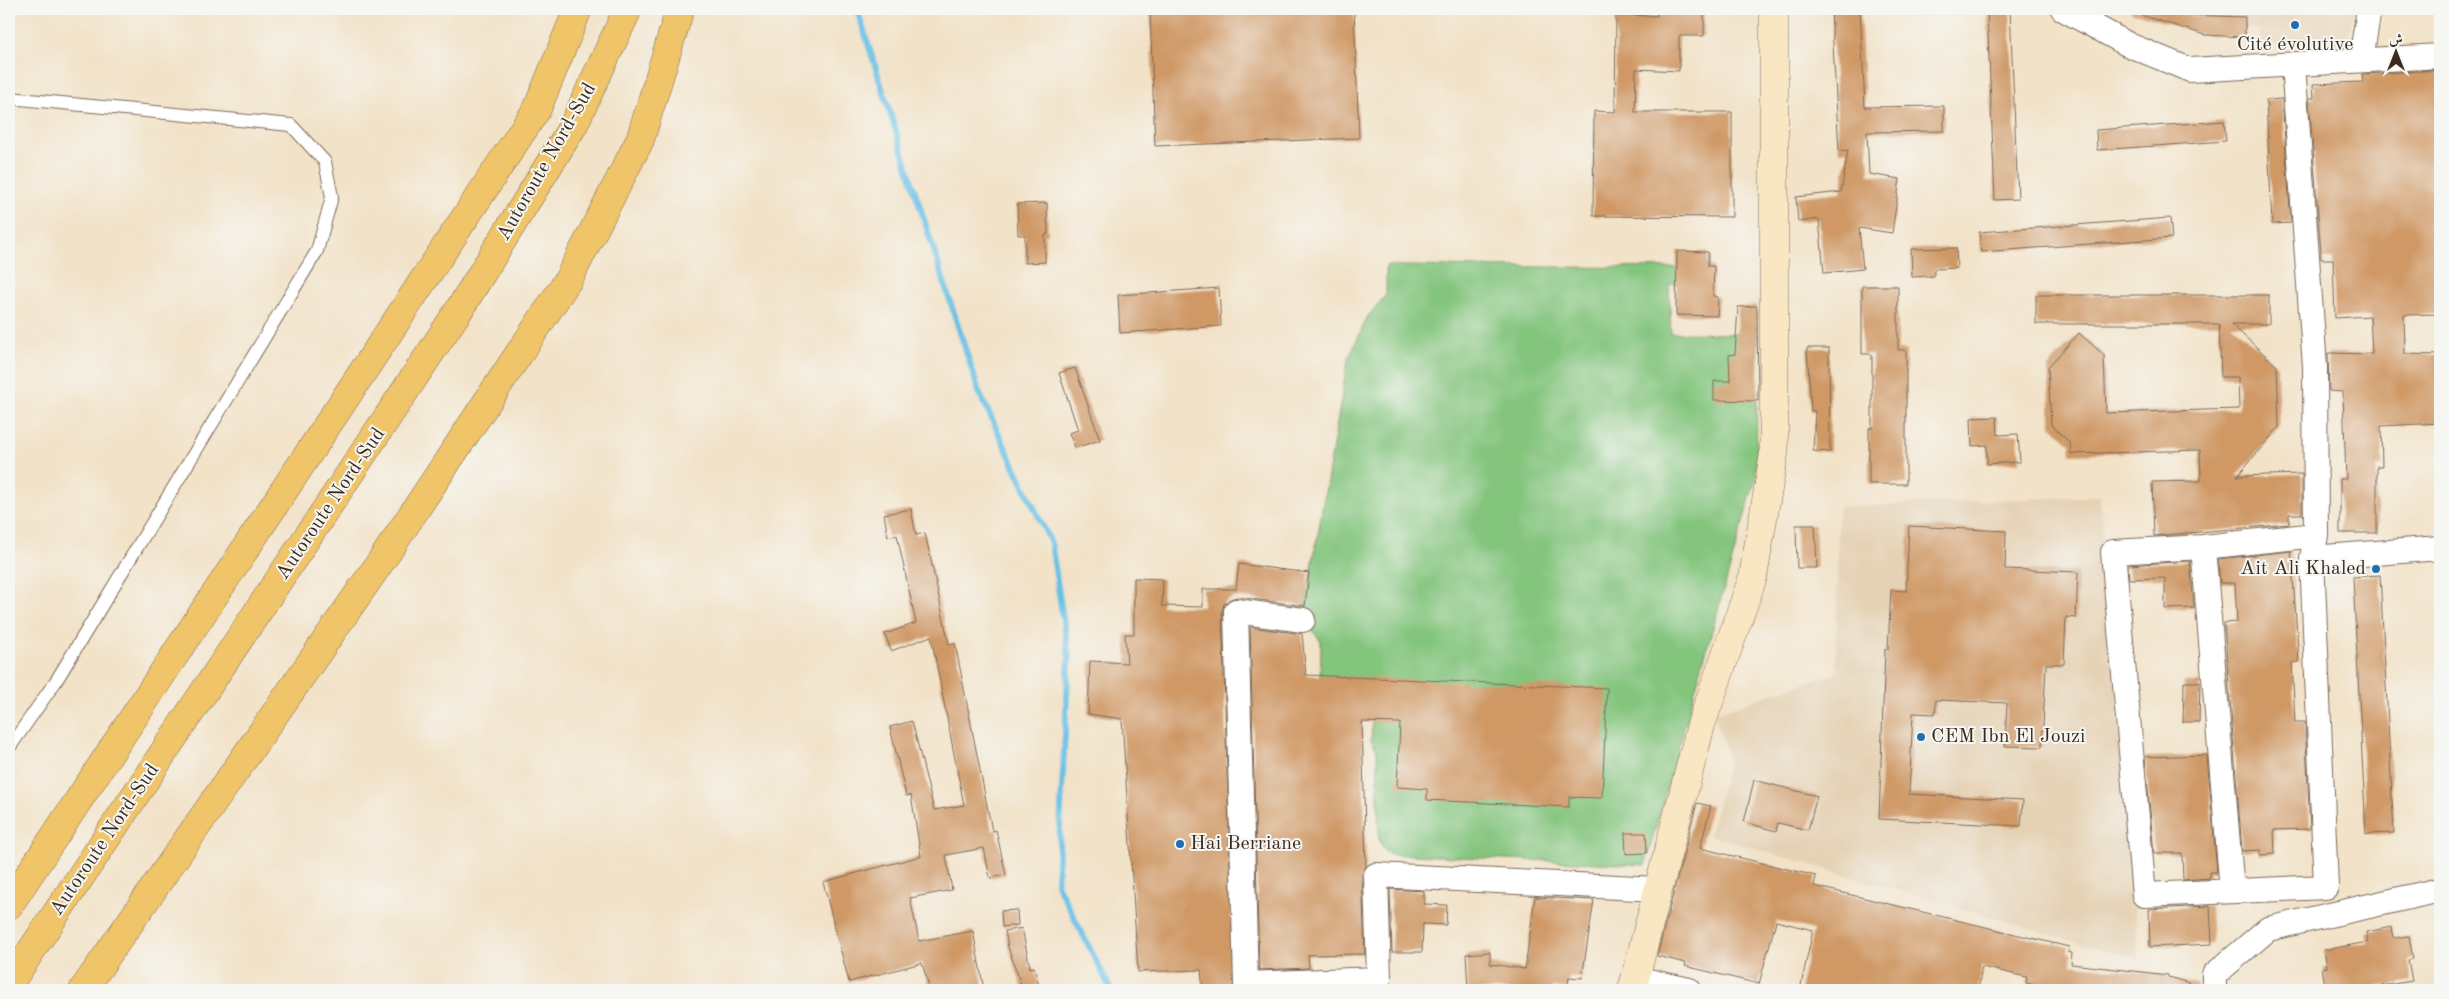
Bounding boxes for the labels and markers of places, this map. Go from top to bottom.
marker: Cité évolutive [2289,19,2301,31]
place label: Cité évolutive [2237,35,2353,55]
place label: Ait Ali Khaled [2240,559,2366,579]
marker: Ait Ali Khaled [2370,563,2382,575]
place label: CEM Ibn El Jouzi [1931,727,2085,747]
marker: CEM Ibn El Jouzi [1915,731,1927,743]
place label: Hai Berriane [1190,834,1301,854]
marker: Hai Berriane [1174,838,1186,850]

